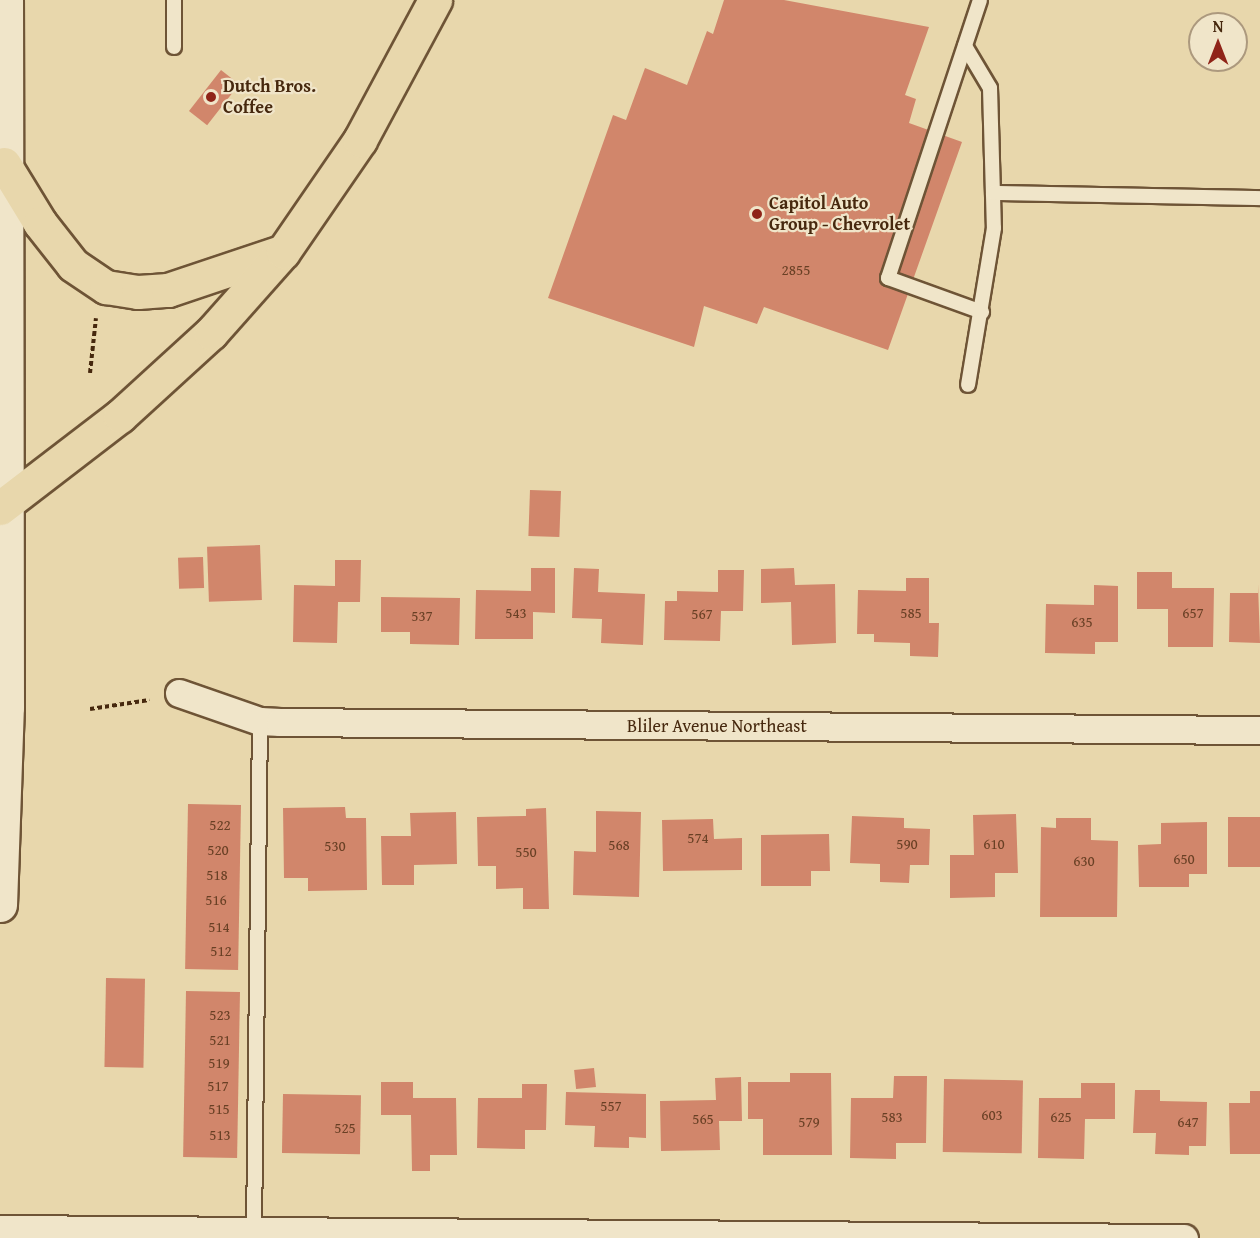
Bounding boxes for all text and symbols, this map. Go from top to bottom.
north arrow [1188,12,1248,72]
text: N [1213,14,1223,38]
place label: Dutch Bros. Coffee [223,76,316,118]
marker: Dutch Bros. Coffee [204,90,218,104]
place label: Capitol Auto Group - Chevrolet [769,193,910,236]
marker: Capitol Auto Group - Chevrolet [750,207,764,221]
house number: 2855 [782,261,810,279]
house number: 543 [505,604,527,622]
house number: 585 [900,604,922,622]
house number: 657 [1182,604,1204,622]
house number: 567 [691,605,713,623]
house number: 537 [411,607,433,625]
house number: 635 [1071,613,1093,631]
street label: Bliler Avenue Northeast [627,715,807,737]
house number: 522 [209,816,231,834]
house number: 574 [687,829,709,847]
house number: 590 [896,835,918,853]
house number: 610 [983,835,1005,853]
house number: 568 [608,836,630,854]
house number: 530 [324,837,346,855]
house number: 520 [207,841,229,859]
house number: 550 [515,843,537,861]
house number: 650 [1173,850,1195,868]
house number: 630 [1073,852,1095,870]
house number: 518 [206,866,228,884]
house number: 516 [205,891,227,909]
house number: 514 [208,918,230,936]
house number: 512 [210,942,232,960]
house number: 523 [209,1006,231,1024]
house number: 521 [209,1031,231,1049]
house number: 519 [208,1054,230,1072]
house number: 517 [207,1077,229,1095]
house number: 557 [600,1097,622,1115]
house number: 515 [208,1100,230,1118]
house number: 603 [981,1106,1003,1124]
house number: 583 [881,1108,903,1126]
house number: 625 [1050,1108,1072,1126]
house number: 565 [692,1110,714,1128]
house number: 579 [798,1113,820,1131]
house number: 647 [1177,1113,1199,1131]
house number: 525 [334,1119,356,1137]
house number: 513 [209,1126,231,1144]

